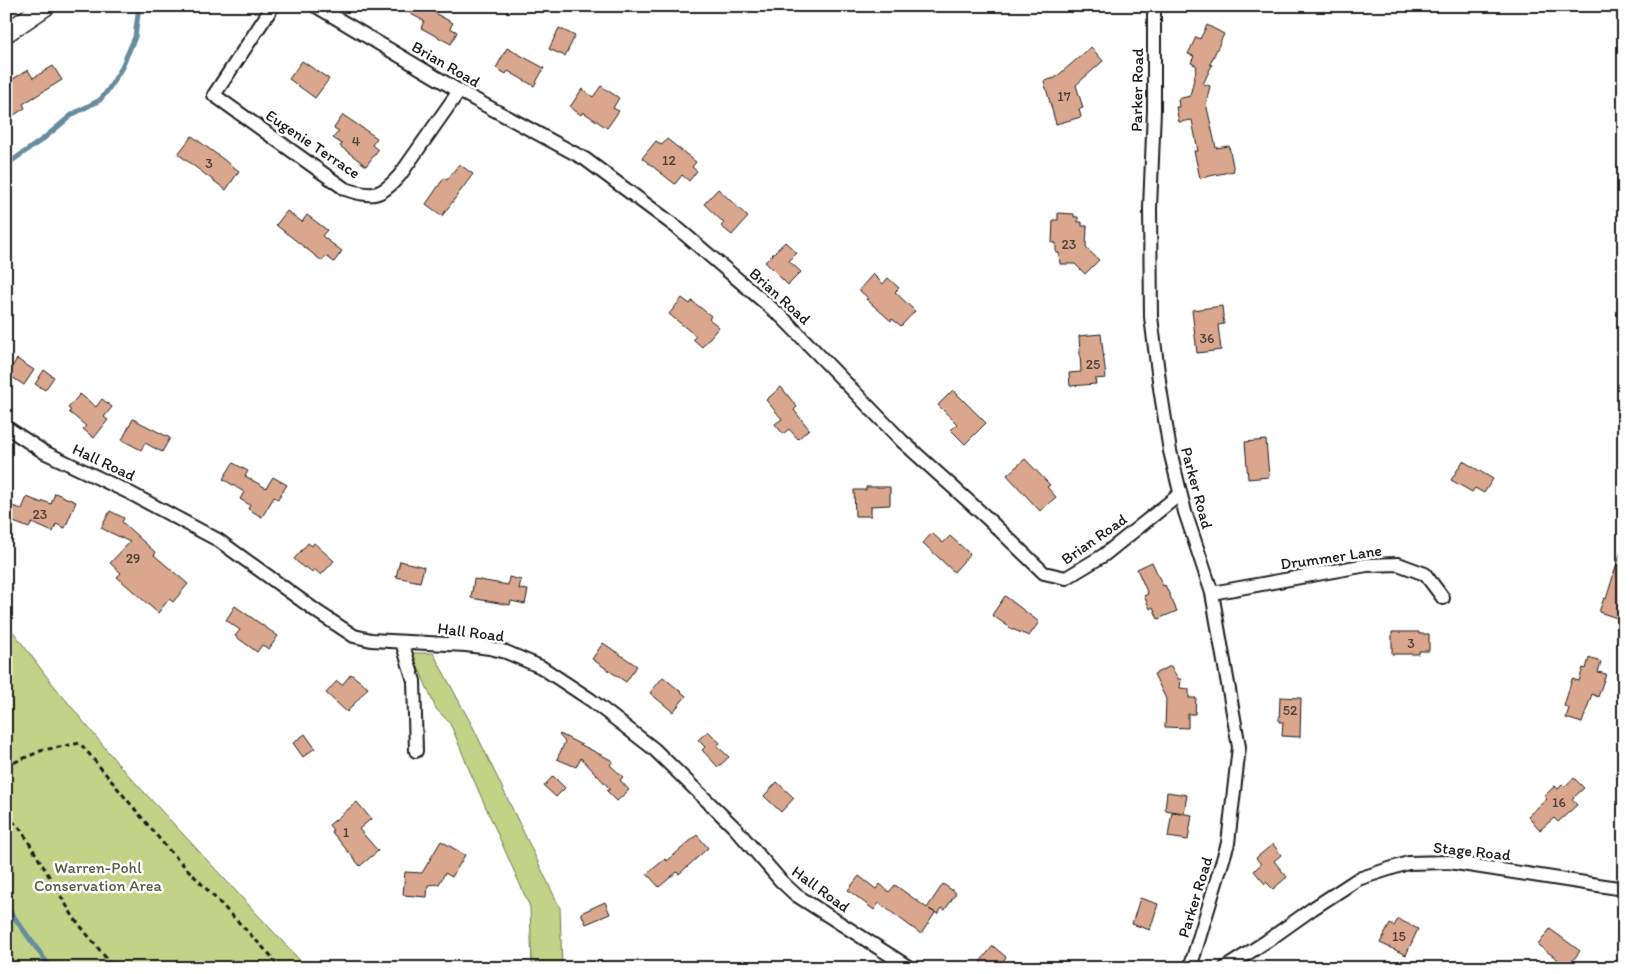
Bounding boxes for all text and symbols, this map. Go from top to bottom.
street label: Brian Road [408,37,484,91]
street label: Parker Road [1127,48,1147,132]
house number: 17 [1057,88,1071,105]
street label: Eugenie Terrace [262,105,364,183]
house number: 4 [352,133,361,150]
house number: 12 [662,152,677,169]
house number: 3 [205,155,213,172]
house number: 23 [1062,236,1077,253]
street label: Brian Road [745,264,815,329]
house number: 36 [1199,330,1215,347]
house number: 25 [1086,356,1100,373]
street label: Hall Road [70,439,139,485]
street label: Parker Road [1177,445,1217,531]
house number: 23 [33,506,48,523]
street label: Brian Road [1057,509,1131,569]
street label: Drummer Lane [1279,540,1383,574]
house number: 29 [126,550,140,567]
street label: Hall Road [437,618,506,646]
house number: 3 [1407,635,1415,652]
house number: 52 [1283,702,1298,719]
house number: 16 [1552,794,1566,811]
house number: 1 [343,824,350,841]
street label: Stage Road [1432,837,1512,865]
street label: Parker Road [1174,854,1216,940]
park label: Warren-Pohl Conservation Area [34,858,163,895]
street label: Hall Road [788,862,854,917]
house number: 15 [1392,928,1406,945]

